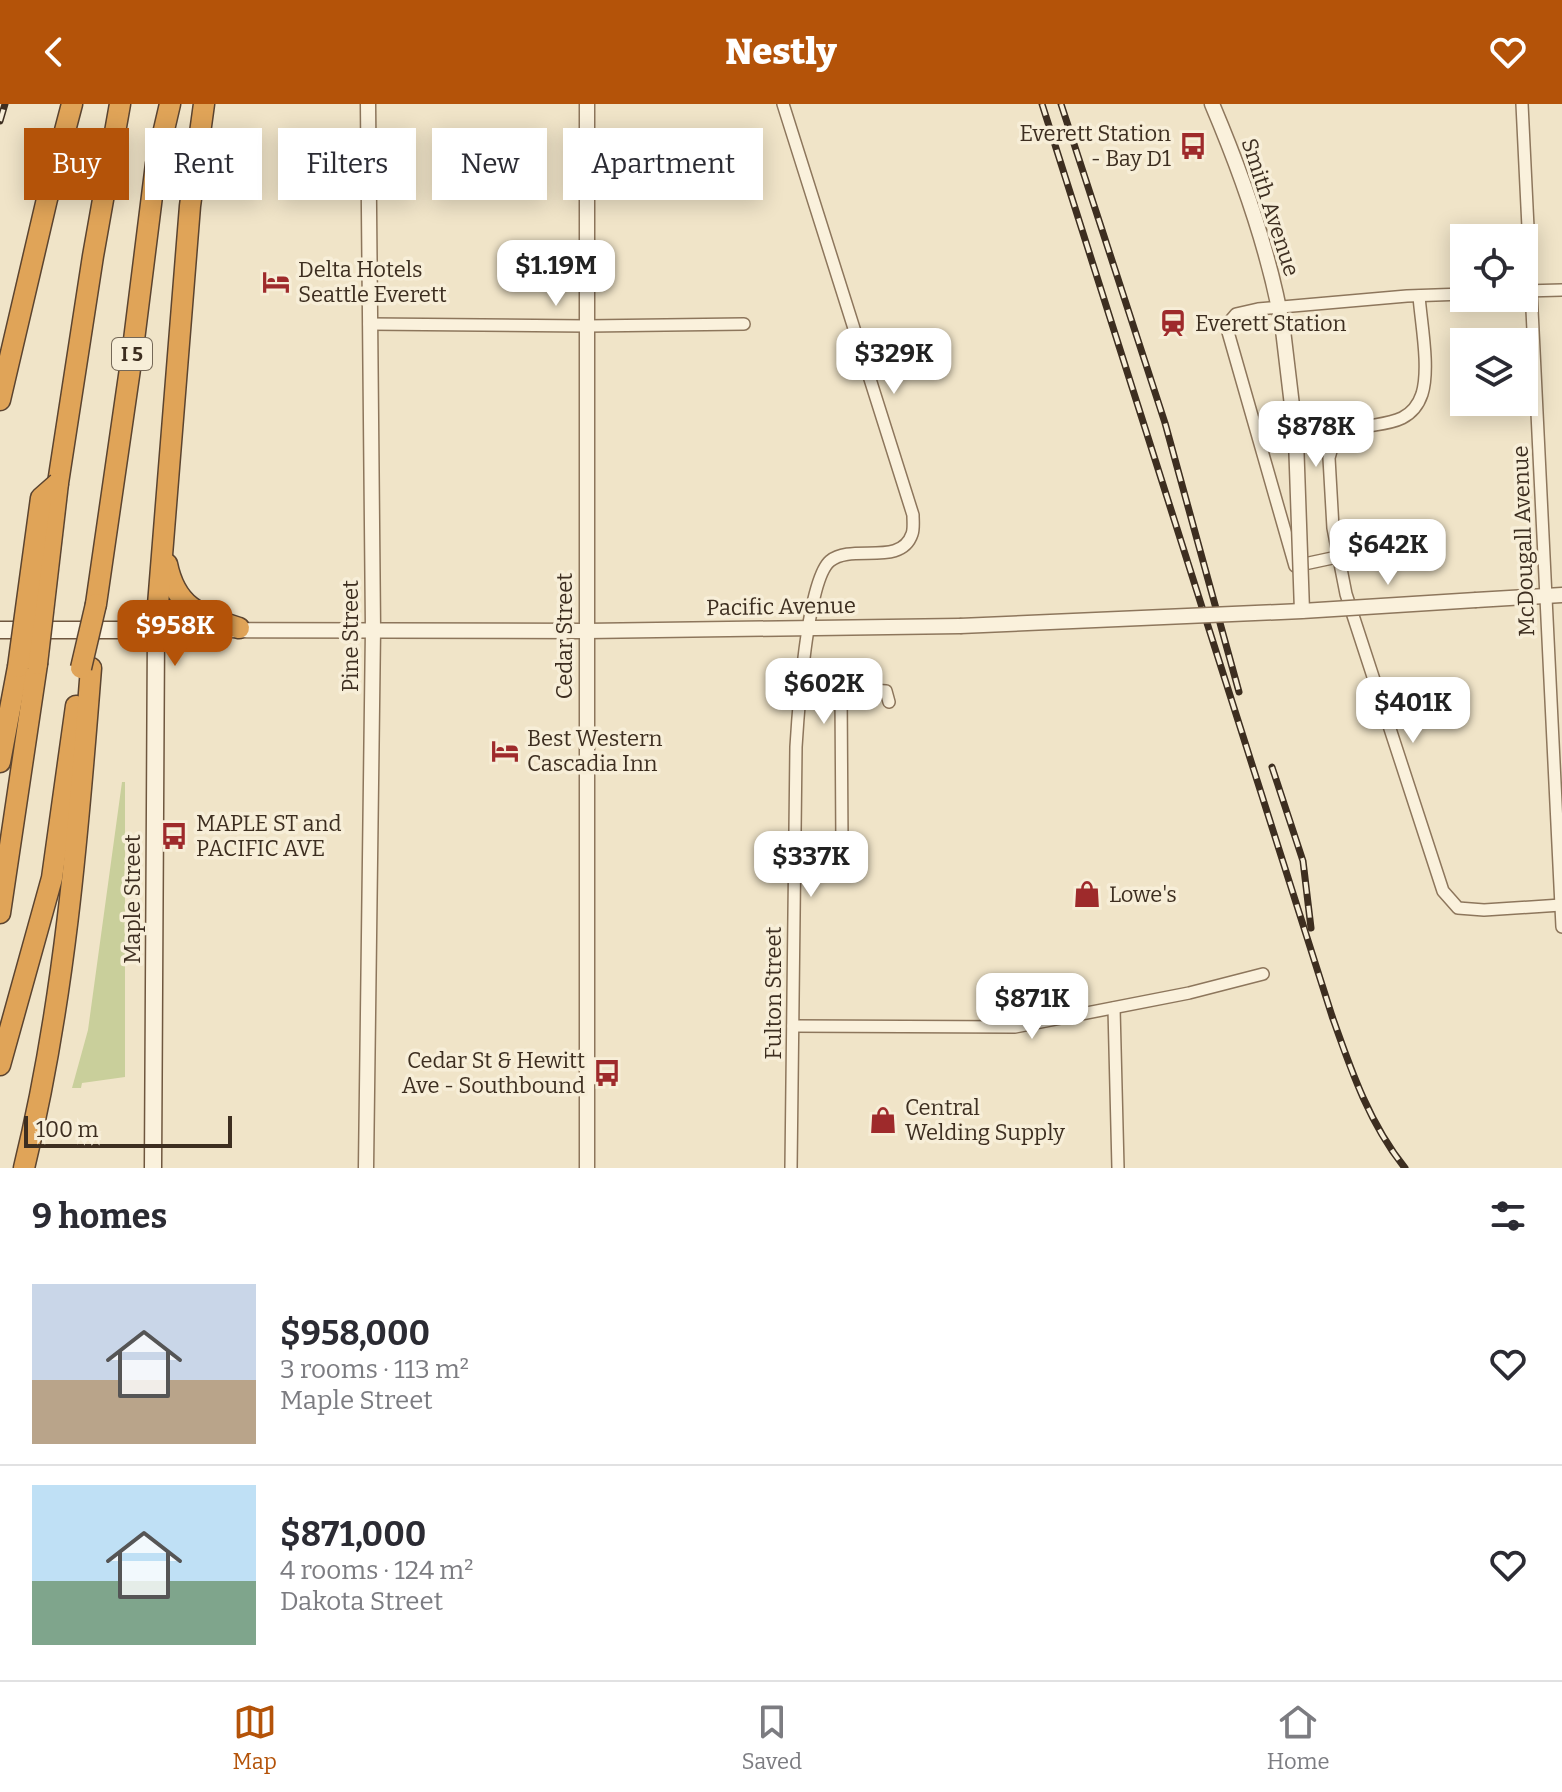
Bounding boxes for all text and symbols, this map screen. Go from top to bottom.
icon: back [32,30,76,74]
text: Nestly [725,30,837,74]
icon: heart [1486,30,1530,74]
place label: Everett Station - Bay D1 [1019,120,1171,172]
chip: Buy [24,128,129,200]
chip: Rent [145,128,262,200]
chip: Filters [278,128,416,200]
chip: New [432,128,547,200]
chip: Apartment [563,128,763,200]
bus stop icon: Everett Station - Bay D1 [1178,131,1208,161]
street label: Smith Avenue [1236,135,1305,279]
map controls [1450,224,1538,416]
button: locate [1450,224,1538,312]
pin: $1.19M [491,240,621,308]
text: $1.19M [515,250,597,281]
place label: Delta Hotels Seattle Everett [298,256,447,308]
hotel icon: Delta Hotels Seattle Everett [261,267,291,297]
station icon: Everett Station [1158,308,1188,338]
place label: Everett Station [1195,310,1347,337]
pin: $329K [838,328,950,396]
button: layers [1450,328,1538,416]
road number: I 5 [112,338,152,370]
text: $329K [854,338,934,369]
pin: $878K [1260,401,1372,469]
text: $878K [1277,411,1355,442]
street label: McDougall Avenue [1507,445,1540,637]
pin: $642K [1332,519,1444,587]
text: $642K [1348,529,1428,560]
street label: Cedar Street [551,573,578,699]
street label: Pine Street [337,580,364,692]
street label: Pacific Avenue [706,592,856,621]
pin: $958K [119,600,231,668]
text: $958K [135,610,215,641]
pin: $602K [768,658,880,726]
text: $602K [784,668,864,699]
pin: $401K [1357,677,1469,745]
text: $401K [1374,687,1452,718]
place label: Best Western Cascadia Inn [527,725,662,777]
hotel icon: Best Western Cascadia Inn [490,736,520,766]
place label: MAPLE ST and PACIFIC AVE [196,810,341,862]
bus stop icon: MAPLE ST and PACIFIC AVE [159,821,189,851]
pin: $337K [755,831,867,899]
street label: Maple Street [119,834,146,964]
text: $337K [772,841,850,872]
shop icon: Lowe's [1072,879,1102,909]
place label: Lowe's [1109,881,1177,908]
street label: Fulton Street [760,927,787,1059]
pin: $871K [976,973,1088,1041]
text: $871K [994,983,1070,1014]
place label: Cedar St & Hewitt Ave - Southbound [402,1047,585,1099]
bus stop icon: Cedar St & Hewitt Ave - Southbound [592,1058,622,1088]
place label: Central Welding Supply [905,1094,1065,1146]
shop icon: Central Welding Supply [868,1105,898,1135]
scale bar [24,1112,232,1148]
text: 100 m [36,1116,99,1143]
icon: filters [1486,1194,1530,1238]
text: 9 homes [32,1196,167,1237]
text: $958,000 [280,1313,430,1354]
icon: home [96,1316,192,1412]
icon: heart [1486,1342,1530,1386]
text: 3 rooms · 113 m² [280,1354,469,1385]
text: Maple Street [280,1385,433,1416]
text: $871,000 [280,1514,426,1555]
icon: home [96,1517,192,1613]
icon: heart [1486,1543,1530,1587]
text: 4 rooms · 124 m² [280,1555,473,1586]
text: Dakota Street [280,1586,443,1617]
tab: Map [232,1700,277,1775]
tab: Saved [742,1700,802,1775]
tab: Home [1267,1700,1330,1775]

